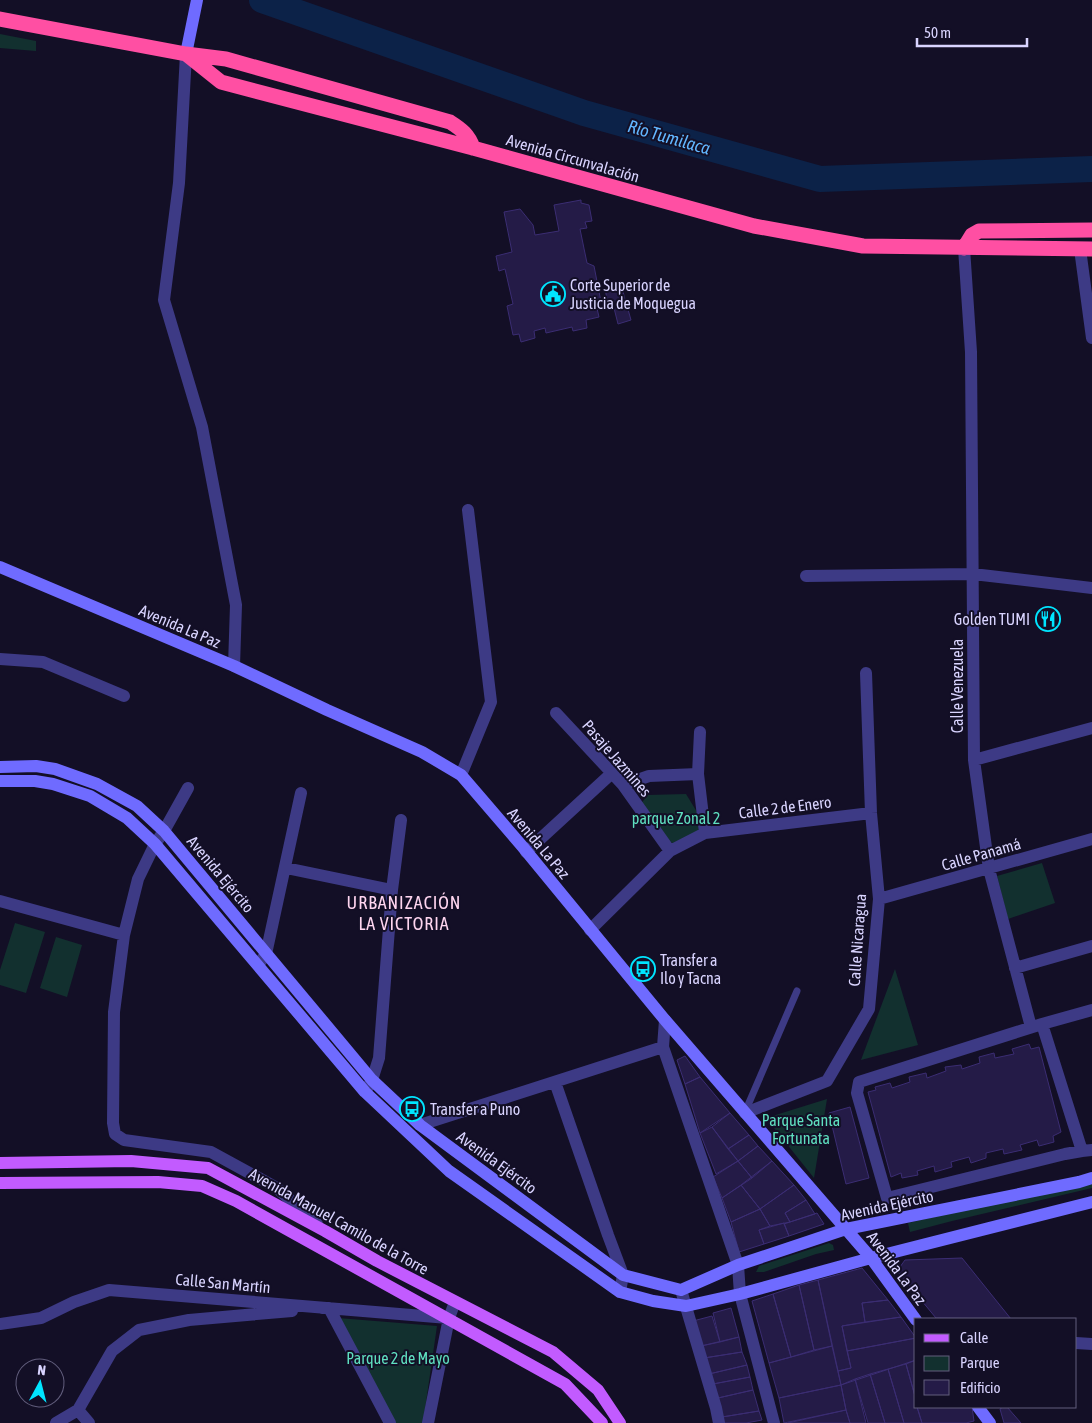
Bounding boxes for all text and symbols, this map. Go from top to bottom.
scale bar [917,15,1027,47]
text: 50 m [924,24,951,41]
water label: Río Tumilaca [625,115,713,159]
street label: Avenida Circunvalación [504,130,642,186]
place label: Corte Superior de Justicia de Moquegua [570,276,696,313]
public building icon: Corte Superior de Justicia de Moquegua [540,281,566,307]
street label: Avenida La Paz [137,601,224,651]
restaurant icon: Golden TUMI [1035,606,1061,632]
place label: Golden TUMI [954,610,1030,628]
street label: Calle Venezuela [948,639,966,733]
street label: Pasaje Jazmines [578,716,655,801]
street label: Calle 2 de Enero [738,792,832,822]
street label: Avenida La Paz [504,804,574,882]
park label: parque Zonal 2 [632,809,720,828]
street label: Avenida Ejército [183,832,258,917]
street label: Calle Panamá [939,834,1023,874]
district label: URBANIZACIÓN LA VICTORIA [347,892,461,934]
street label: Calle Nicaragua [845,893,870,987]
place label: Transfer a Ilo y Tacna [660,951,721,988]
bus stop icon: Transfer a Ilo y Tacna [630,956,656,982]
bus stop icon: Transfer a Puno [399,1096,425,1122]
place label: Transfer a Puno [430,1100,520,1118]
park label: Parque Santa Fortunata [762,1111,840,1147]
street label: Avenida Ejército [453,1127,540,1198]
street label: Avenida Manuel Camilo de la Torre [246,1164,432,1278]
street label: Avenida Ejército [839,1186,935,1225]
street label: Avenida La Paz [864,1228,930,1308]
street label: Calle San Martín [175,1270,271,1296]
legend [914,1318,1077,1408]
text: Calle [960,1329,989,1346]
park label: Parque 2 de Mayo [346,1349,450,1368]
text: Parque [960,1354,1000,1371]
north arrow [15,1358,65,1408]
text: N [37,1362,47,1379]
text: Edificio [960,1379,1001,1396]

